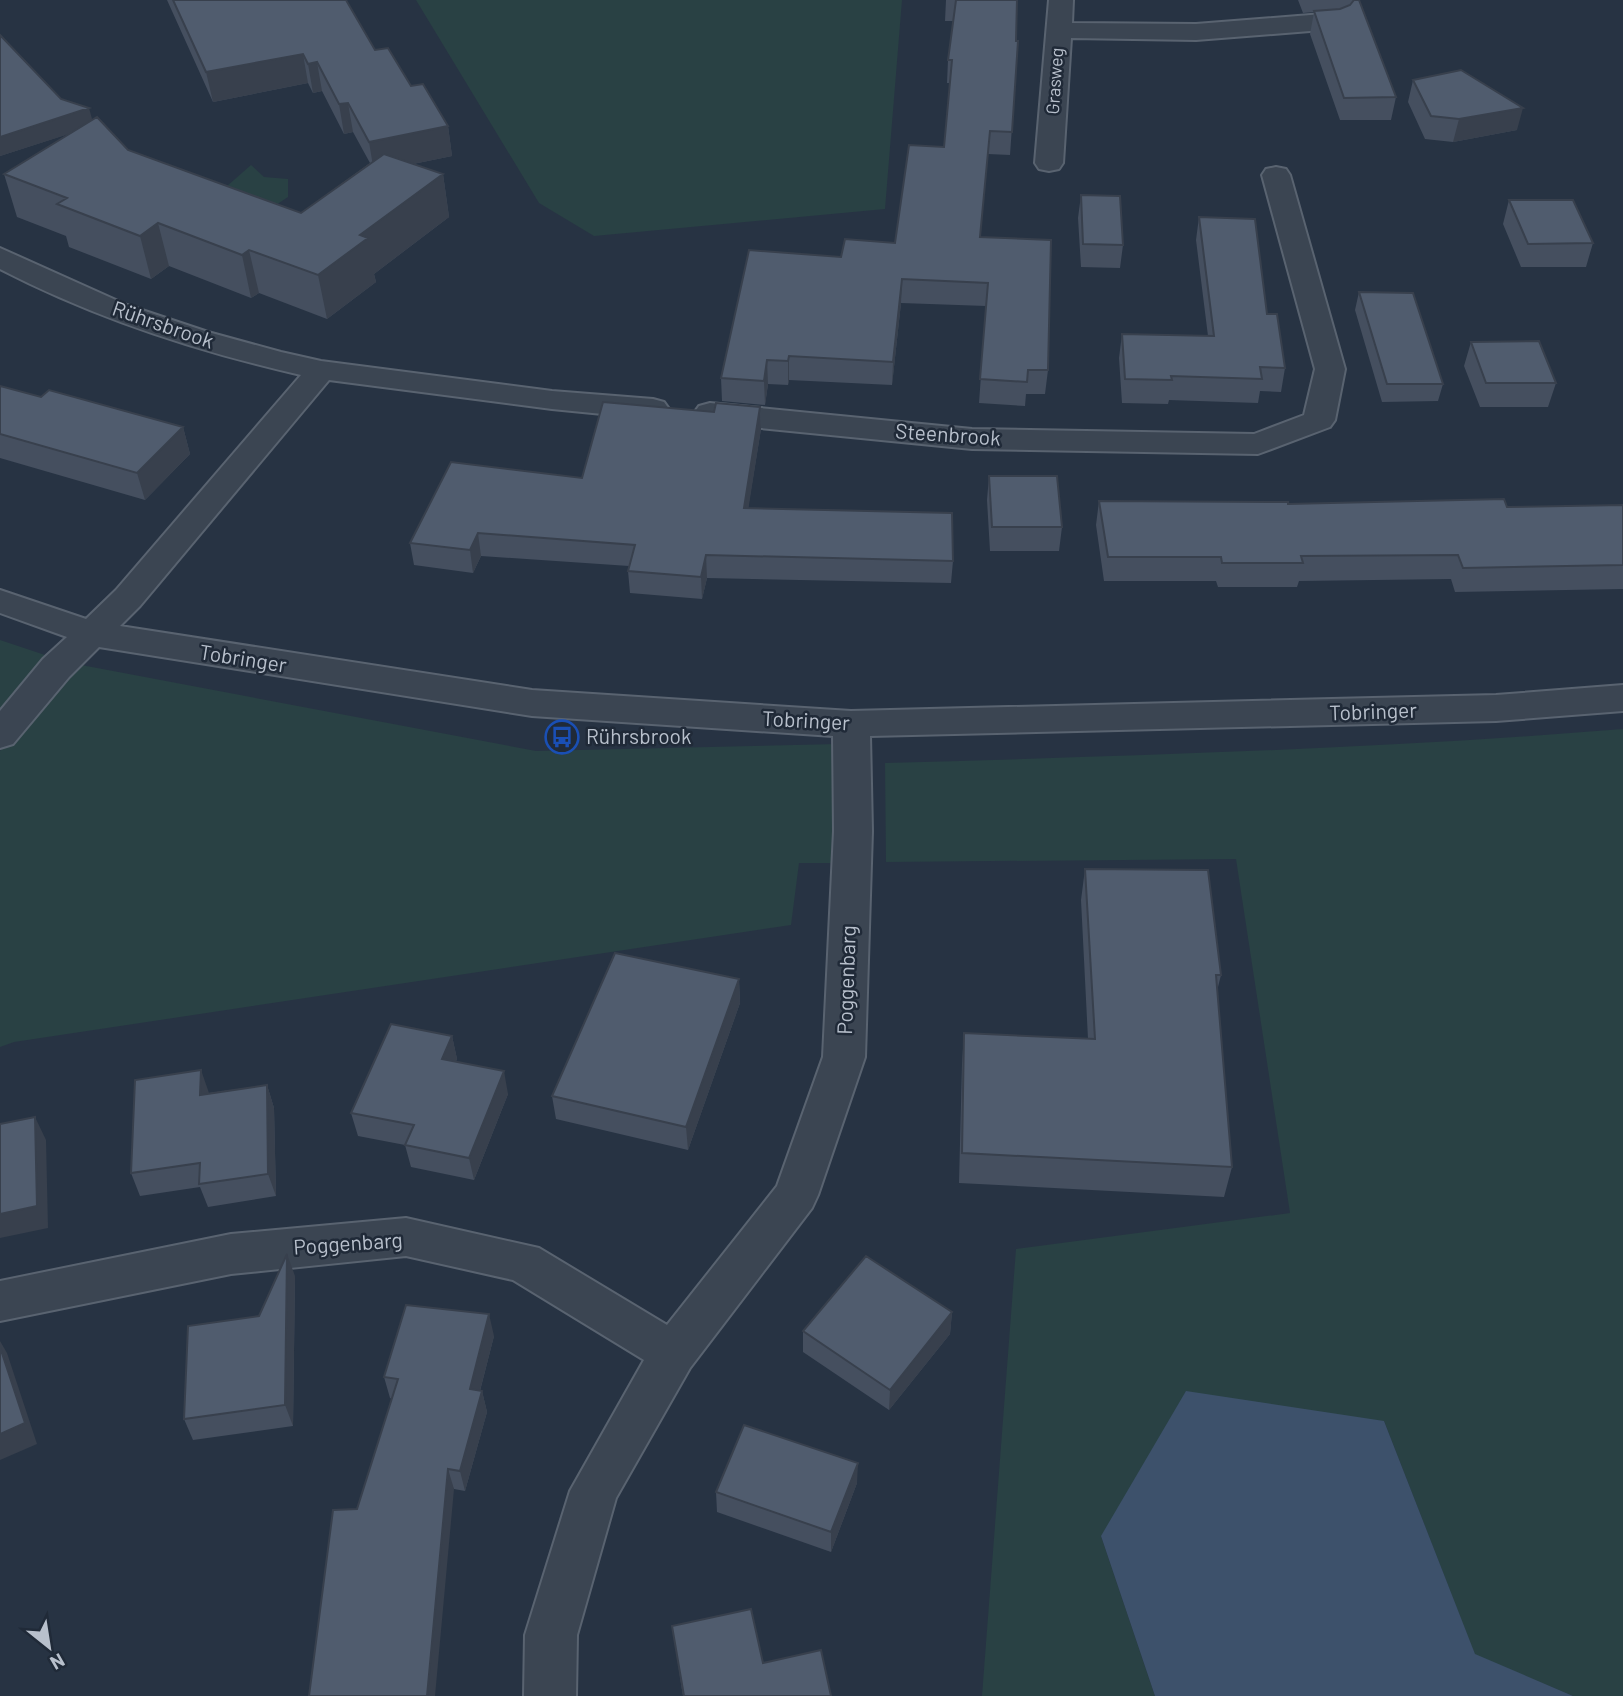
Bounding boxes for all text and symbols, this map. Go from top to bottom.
street label: Grasweg [1041,47,1067,115]
street label: Rührsbrook [109,295,217,353]
street label: Steenbrook [895,417,1002,450]
street label: Tobringer [198,638,289,677]
street label: Tobringer [1329,696,1418,725]
street label: Tobringer [762,705,851,734]
bus stop icon: Rührsbrook [543,718,581,756]
place label: Rührsbrook [586,723,692,748]
street label: Poggenbarg [831,925,860,1035]
street label: Poggenbarg [293,1226,403,1259]
north arrow [14,1612,84,1682]
text: N [47,1649,69,1675]

